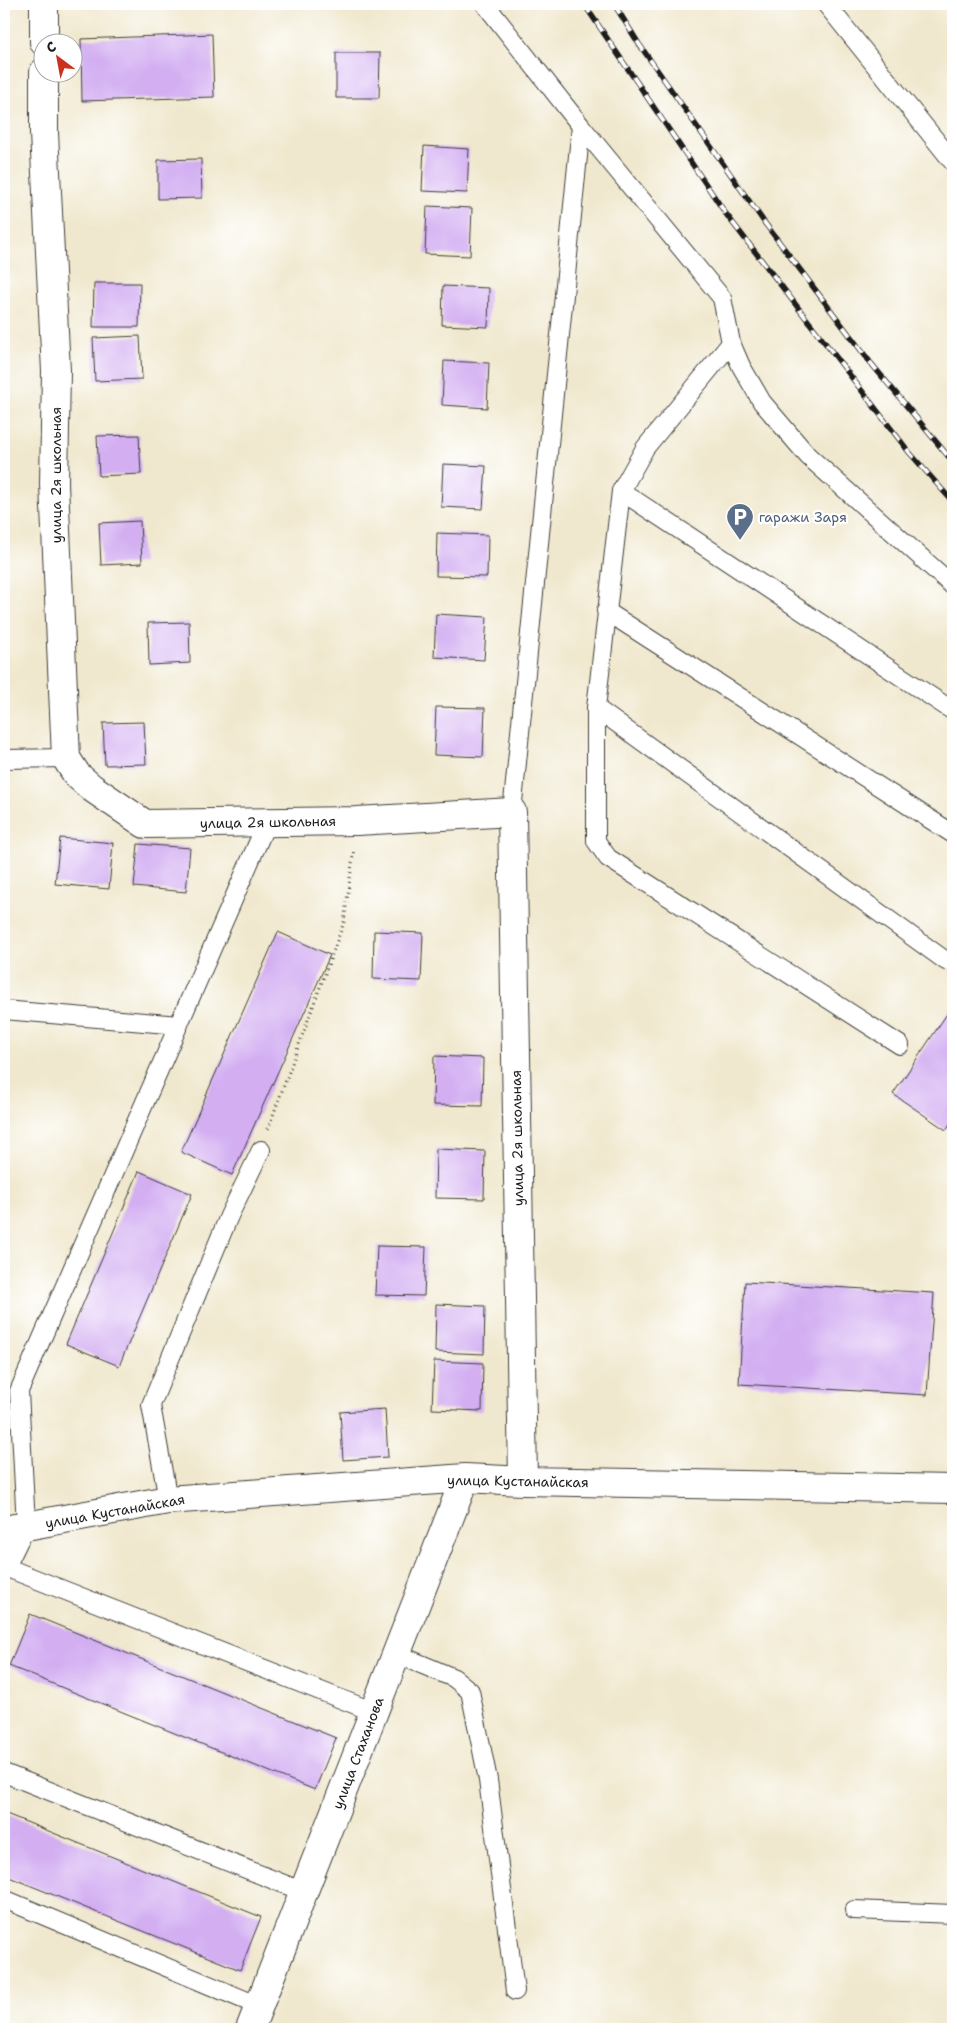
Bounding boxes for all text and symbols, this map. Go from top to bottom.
north arrow [32,32,82,82]
text: С [43,37,60,57]
street label: улица 2я школьная [47,407,65,543]
parking icon: гаражи Заря [725,502,755,541]
place label: гаражи Заря [759,508,847,526]
street label: улица 2я школьная [200,812,336,832]
street label: улица 2я школьная [507,1070,527,1206]
street label: улица Кустанайская [447,1471,589,1491]
street label: улица Кустанайская [44,1490,186,1532]
street label: улица Стаханова [328,1694,388,1812]

